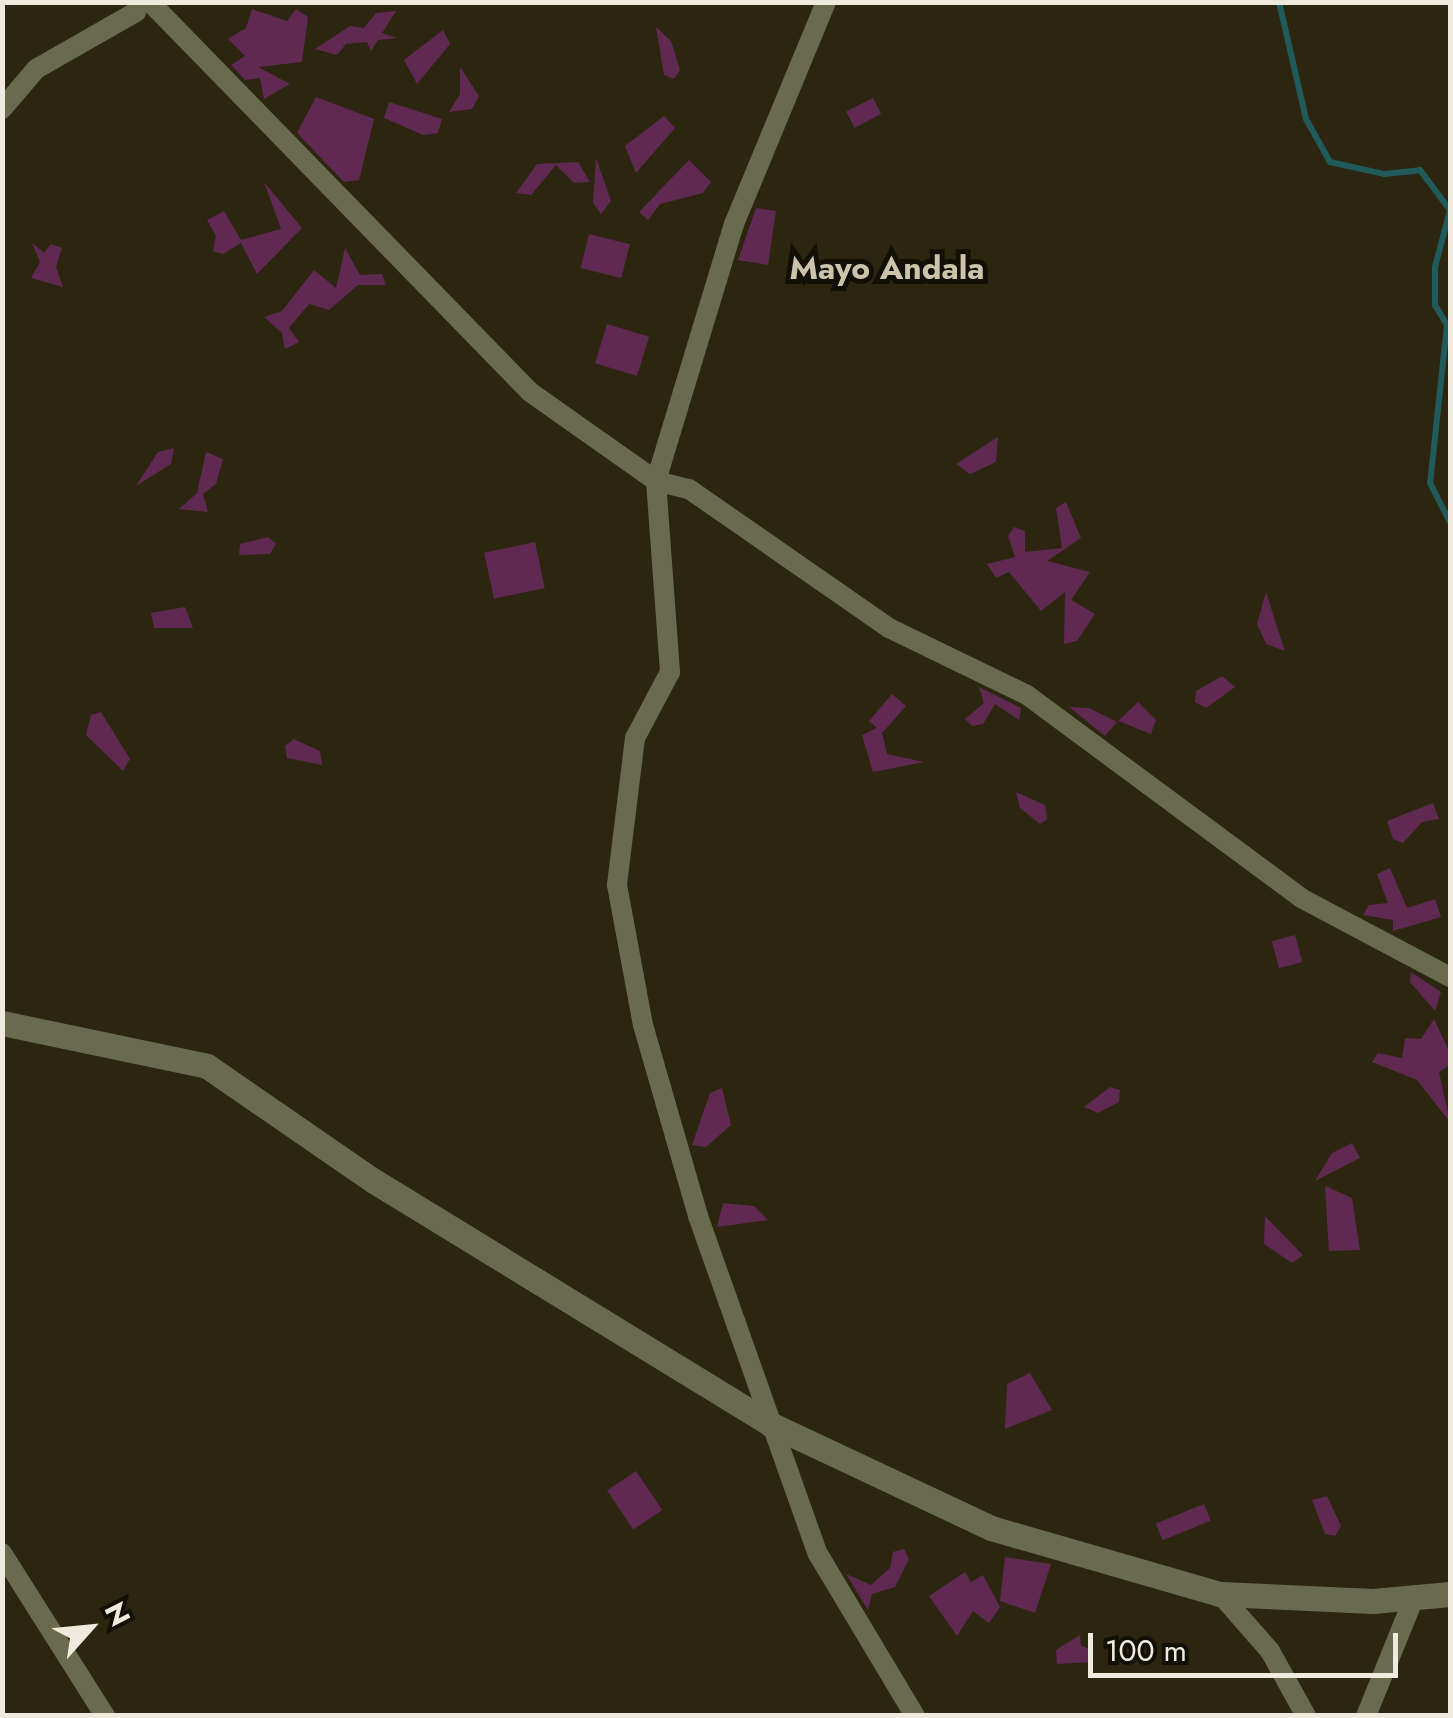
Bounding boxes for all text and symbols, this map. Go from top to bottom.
district label: Mayo Andala [789,249,985,287]
north arrow [40,1578,140,1678]
text: N [94,1595,140,1633]
scale bar [1093,1613,1403,1675]
text: 100 m [1105,1629,1187,1672]

